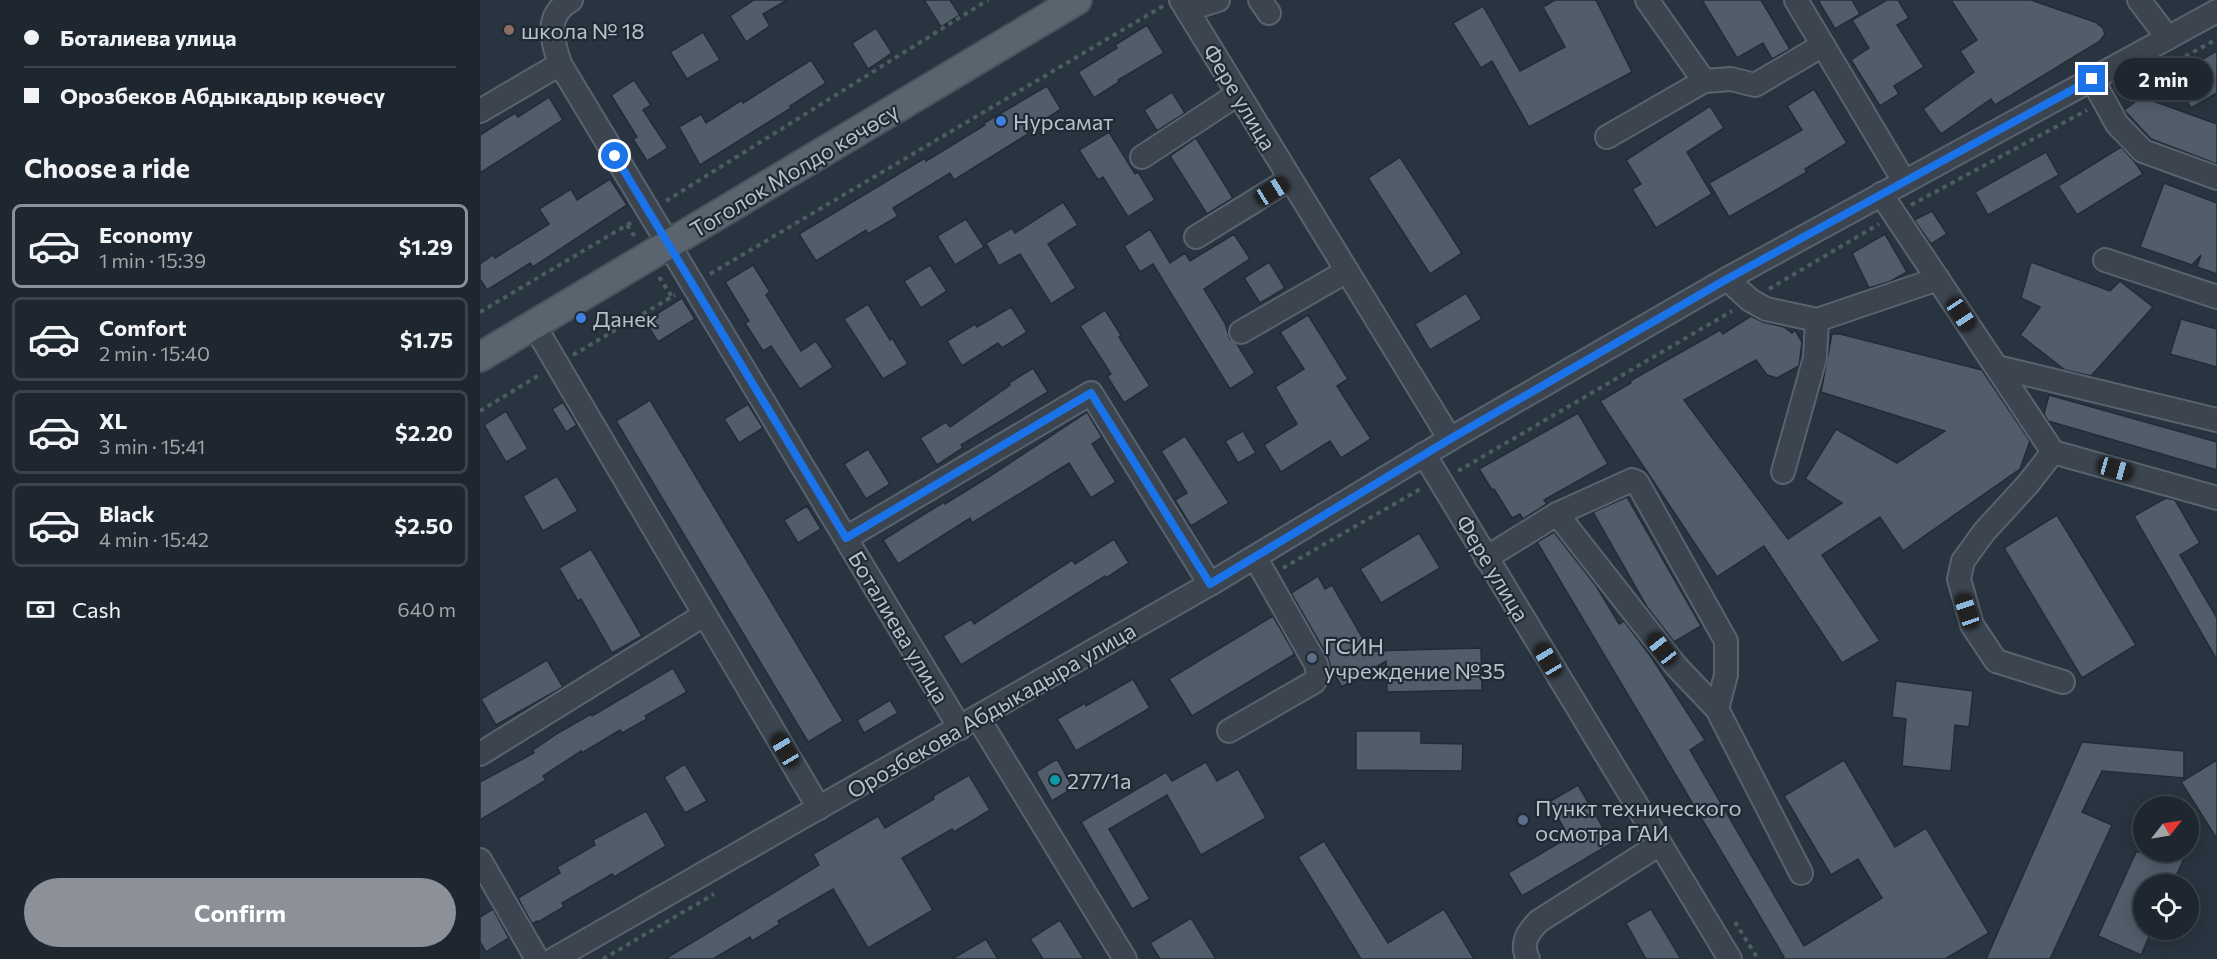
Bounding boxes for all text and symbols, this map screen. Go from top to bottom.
place label: школа № 18 [521,17,645,44]
marker: школа № 18 [502,23,516,37]
text: Боталиева улица [60,24,237,51]
street label: Фере улица [1198,39,1282,155]
callout: 2 min [2113,58,2212,100]
route end [2078,65,2105,92]
text: 2 min [2139,67,2188,91]
text: Орозбеков Абдыкадыр көчөсү [60,82,385,109]
street label: Тоголок Молдо көчөсү [685,97,903,243]
place label: Нурсамат [1013,108,1113,135]
marker: Нурсамат [994,114,1008,128]
route start [601,142,628,169]
text: Choose a ride [24,151,190,184]
car [1252,174,1292,208]
icon: car [27,219,81,273]
text: Economy [99,221,193,248]
text: $1.29 [399,233,453,260]
text: 1 min · 15:39 [99,248,206,272]
car [1943,294,1979,334]
place label: Данек [593,305,658,332]
marker: Данек [574,311,588,325]
icon: car [27,312,81,366]
text: Comfort [99,314,187,341]
text: $1.75 [400,326,453,353]
text: 2 min · 15:40 [99,341,210,365]
icon: car [27,405,81,459]
text: XL [99,407,127,434]
text: $2.20 [395,419,453,446]
text: 3 min · 15:41 [99,434,205,458]
car [2095,455,2135,483]
icon: car [27,498,81,552]
text: Black [99,500,154,527]
street label: Фере улица [1451,510,1535,626]
text: $2.50 [395,512,453,539]
text: 4 min · 15:42 [99,527,209,551]
street label: Боталиева улица [843,546,955,708]
car [1953,591,1981,631]
icon: cash [24,593,57,626]
text: Cash [72,596,121,623]
text: 640 m [398,597,456,621]
street label: Орозбекова Абдыкадыра улица [842,616,1140,804]
car [1644,629,1680,669]
place label: ГСИН учреждение №35 [1324,632,1505,684]
car [1531,640,1565,680]
marker: ГСИН учреждение №35 [1305,651,1319,665]
car [768,730,802,770]
place label: 277/1а [1067,767,1131,794]
marker: 277/1а [1048,773,1062,787]
place label: Пункт технического осмотра ГАИ [1535,794,1742,846]
north arrow [2133,796,2199,862]
map controls [2133,796,2199,940]
marker: Пункт технического осмотра ГАИ [1516,813,1530,827]
button: locate [2133,874,2199,940]
button: Confirm [24,878,456,947]

